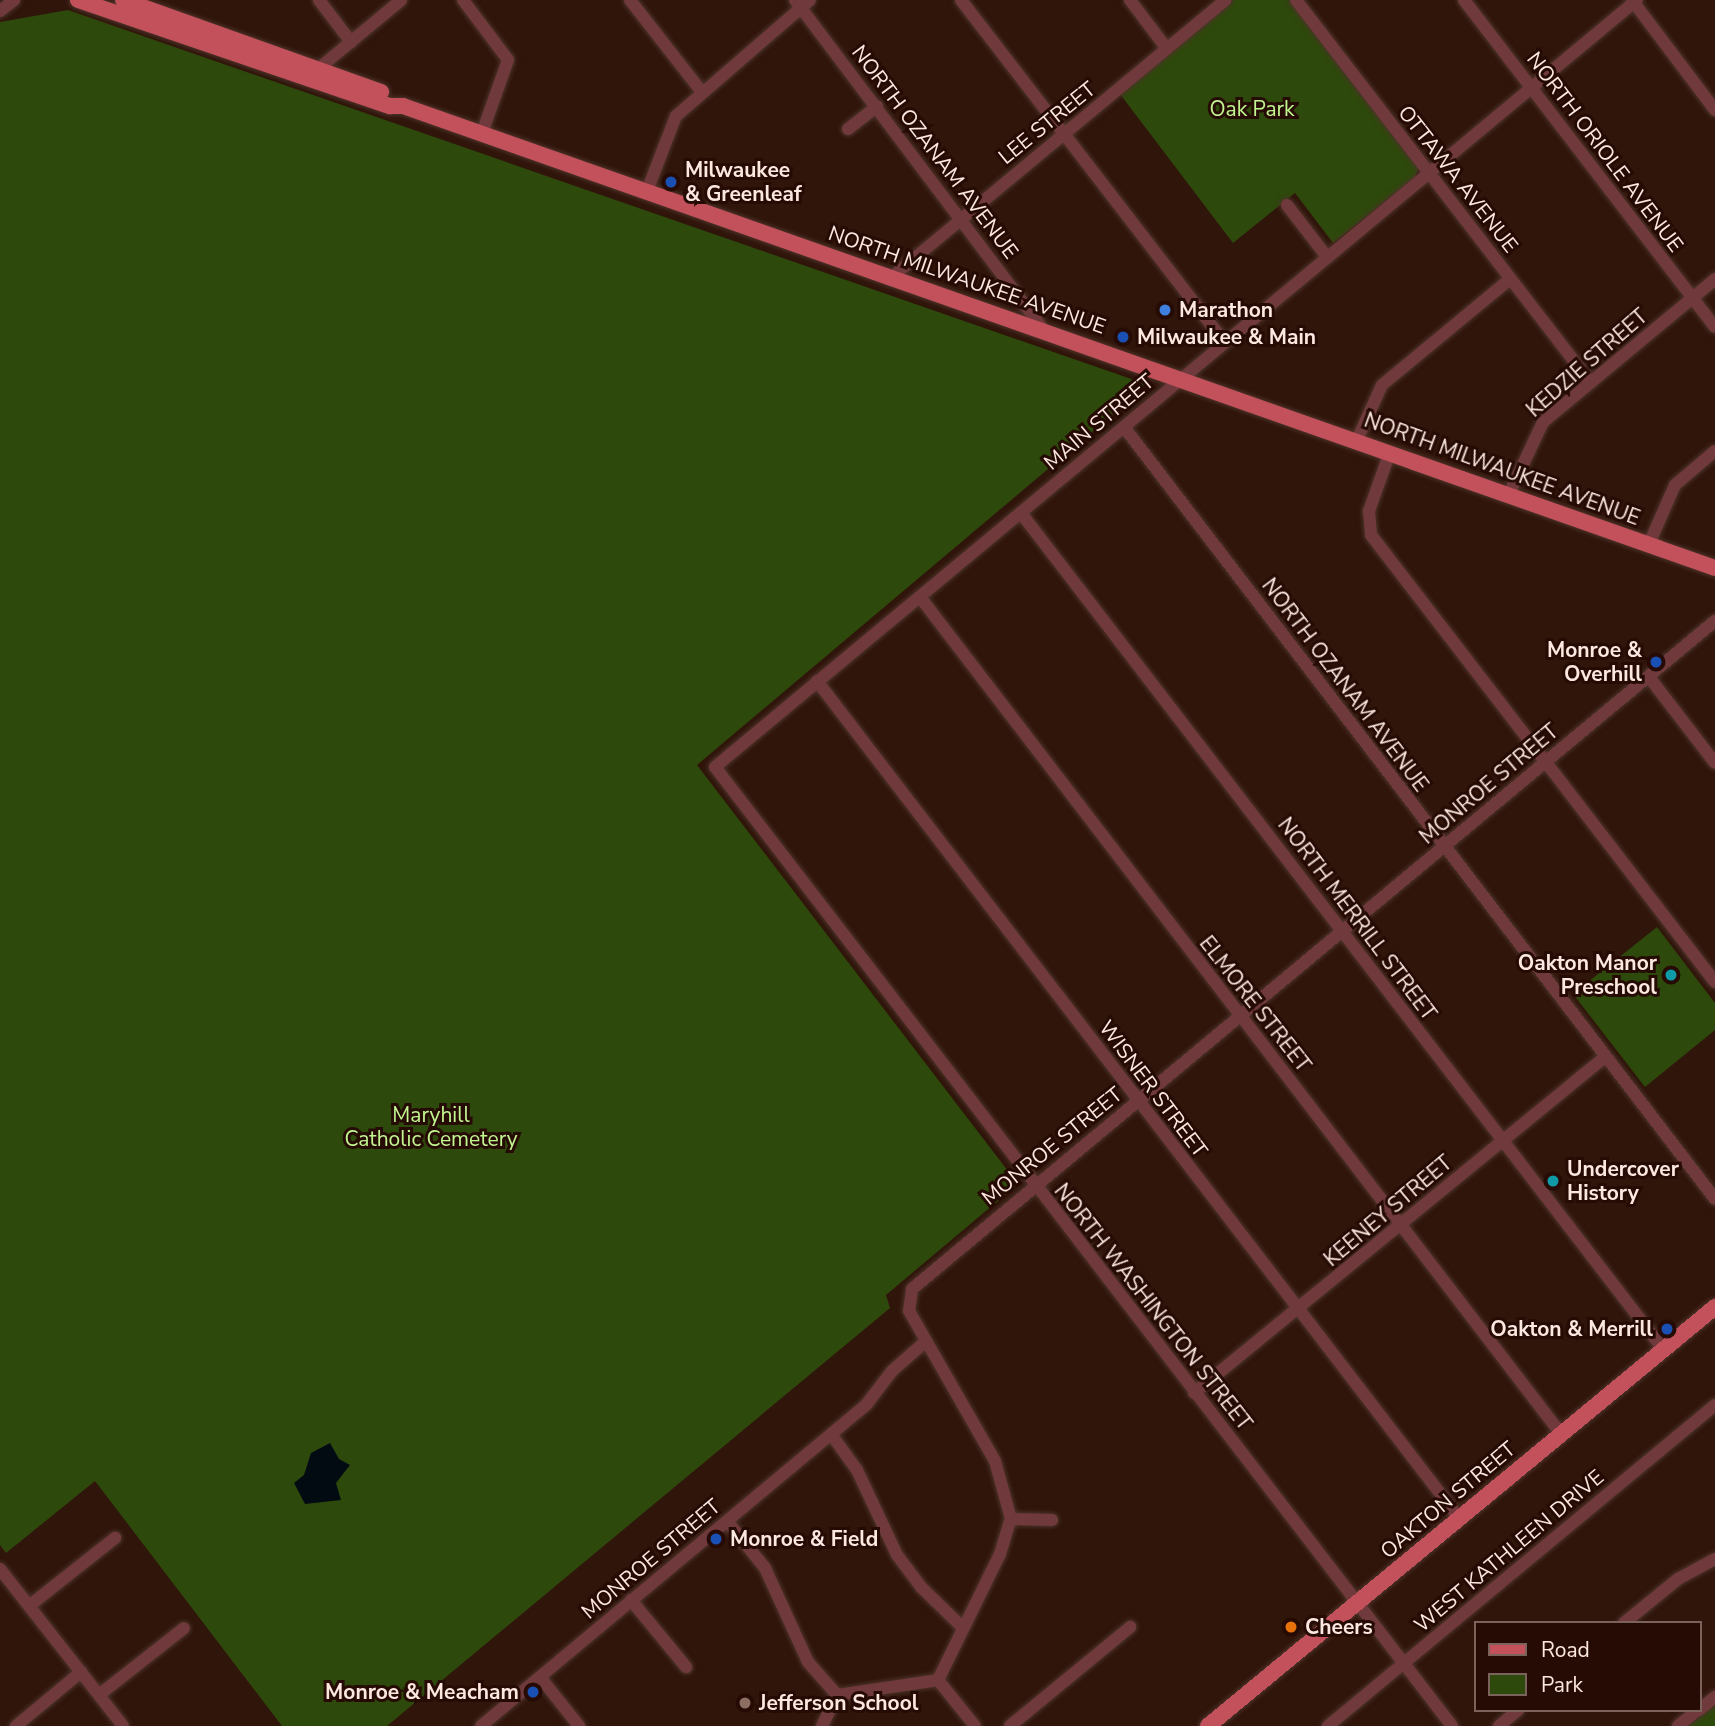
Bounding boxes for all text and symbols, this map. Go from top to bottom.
street label: NORTH OZANAM AVENUE [846,40,1024,264]
street label: NORTH ORIOLE AVENUE [1522,47,1688,257]
street label: LEE STREET [993,76,1101,170]
park label: Oak Park [1209,96,1295,122]
street label: OTTAWA AVENUE [1393,100,1523,258]
place label: Milwaukee & Greenleaf [685,157,802,207]
marker: Milwaukee & Greenleaf [663,174,679,190]
street label: NORTH MILWAUKEE AVENUE [825,221,1109,339]
place label: Marathon [1179,297,1273,323]
marker: Marathon [1157,302,1173,318]
street label: KEDZIE STREET [1521,304,1653,422]
place label: Milwaukee & Main [1137,324,1316,350]
marker: Milwaukee & Main [1115,329,1131,345]
street label: MAIN STREET [1039,369,1159,475]
street label: NORTH MILWAUKEE AVENUE [1361,407,1643,531]
street label: NORTH OZANAM AVENUE [1256,573,1434,797]
place label: Monroe & Overhill [1547,637,1642,687]
marker: Monroe & Overhill [1648,654,1664,670]
street label: MONROE STREET [1414,719,1564,849]
street label: NORTH MERRILL STREET [1273,813,1441,1025]
street label: ELMORE STREET [1194,931,1316,1077]
place label: Oakton Manor Preschool [1518,950,1657,1000]
marker: Oakton Manor Preschool [1663,967,1679,983]
street label: WISNER STREET [1093,1016,1213,1162]
street label: MONROE STREET [977,1082,1127,1210]
park label: Maryhill Catholic Cemetery [344,1102,518,1152]
street label: KEENEY STREET [1319,1150,1457,1272]
place label: Undercover History [1567,1156,1679,1206]
marker: Undercover History [1545,1173,1561,1189]
street label: NORTH WASHINGTON STREET [1049,1179,1257,1435]
place label: Oakton & Merrill [1490,1316,1653,1342]
marker: Oakton & Merrill [1659,1321,1675,1337]
street label: OAKTON STREET [1375,1436,1521,1564]
street label: WEST KATHLEEN DRIVE [1409,1464,1609,1638]
street label: MONROE STREET [576,1494,726,1624]
place label: Monroe & Field [730,1526,878,1552]
marker: Monroe & Field [708,1531,724,1547]
place label: Cheers [1305,1614,1373,1640]
marker: Cheers [1283,1619,1299,1635]
legend [1474,1621,1701,1712]
text: Road [1541,1636,1590,1664]
text: Park [1541,1671,1583,1699]
place label: Monroe & Meacham [325,1679,519,1705]
marker: Monroe & Meacham [525,1684,541,1700]
place label: Jefferson School [759,1690,918,1716]
marker: Jefferson School [737,1695,753,1711]

